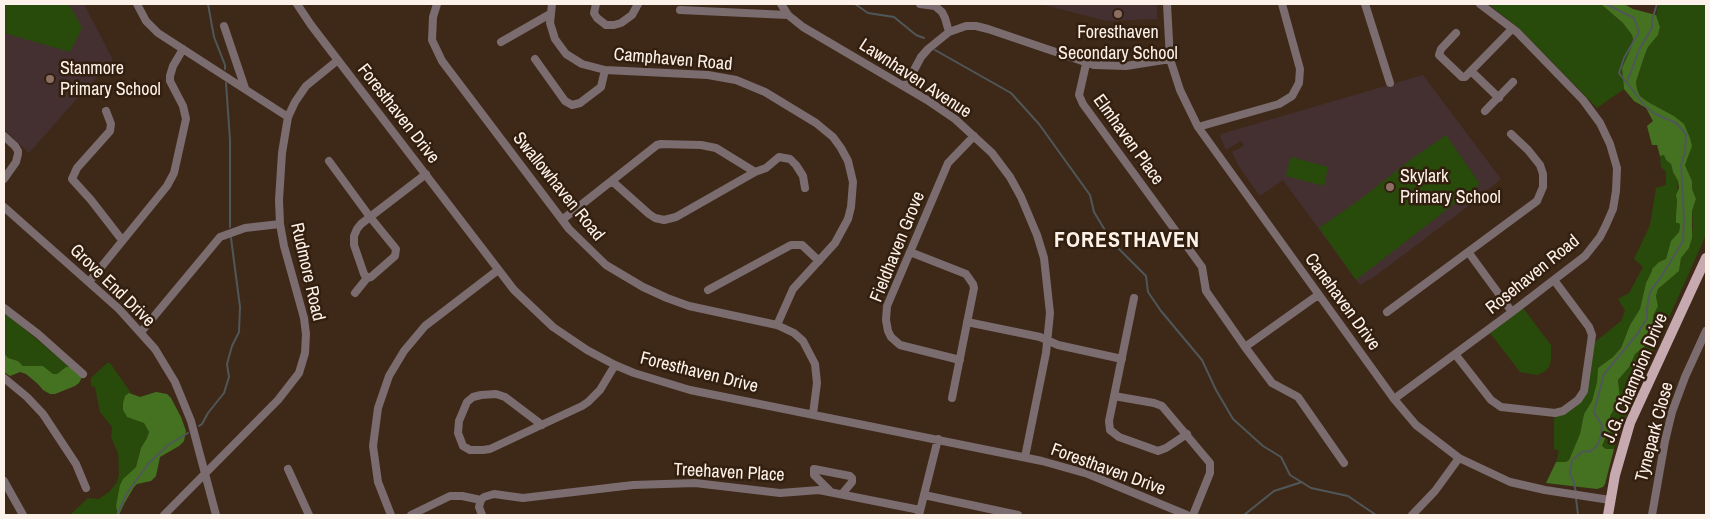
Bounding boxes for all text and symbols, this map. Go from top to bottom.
marker: Foresthaven Secondary School [1112,8,1124,20]
place label: Foresthaven Secondary School [1058,22,1178,64]
street label: Lawnhaven Avenue [855,35,975,123]
street label: Camphaven Road [613,44,733,76]
place label: Stanmore Primary School [60,58,161,100]
street label: Foresthaven Drive [352,60,444,168]
marker: Stanmore Primary School [44,73,56,85]
street label: Elmhaven Place [1088,91,1168,189]
street label: Swallowhaven Road [508,128,608,246]
place label: Skylark Primary School [1400,166,1501,208]
marker: Skylark Primary School [1384,181,1396,193]
street label: Fieldhaven Grove [866,189,930,305]
street label: Rudmore Road [285,221,329,323]
district label: FORESTHAVEN [1053,228,1201,254]
street label: Rosehaven Road [1482,231,1584,319]
street label: Grove End Drive [65,240,159,332]
street label: Canehaven Drive [1300,249,1384,355]
street label: J.G. Champion Drive [1599,310,1673,446]
street label: Foresthaven Drive [638,348,760,398]
street label: Tynepark Close [1631,380,1679,484]
street label: Foresthaven Drive [1048,439,1168,501]
street label: Treehaven Place [673,459,785,487]

